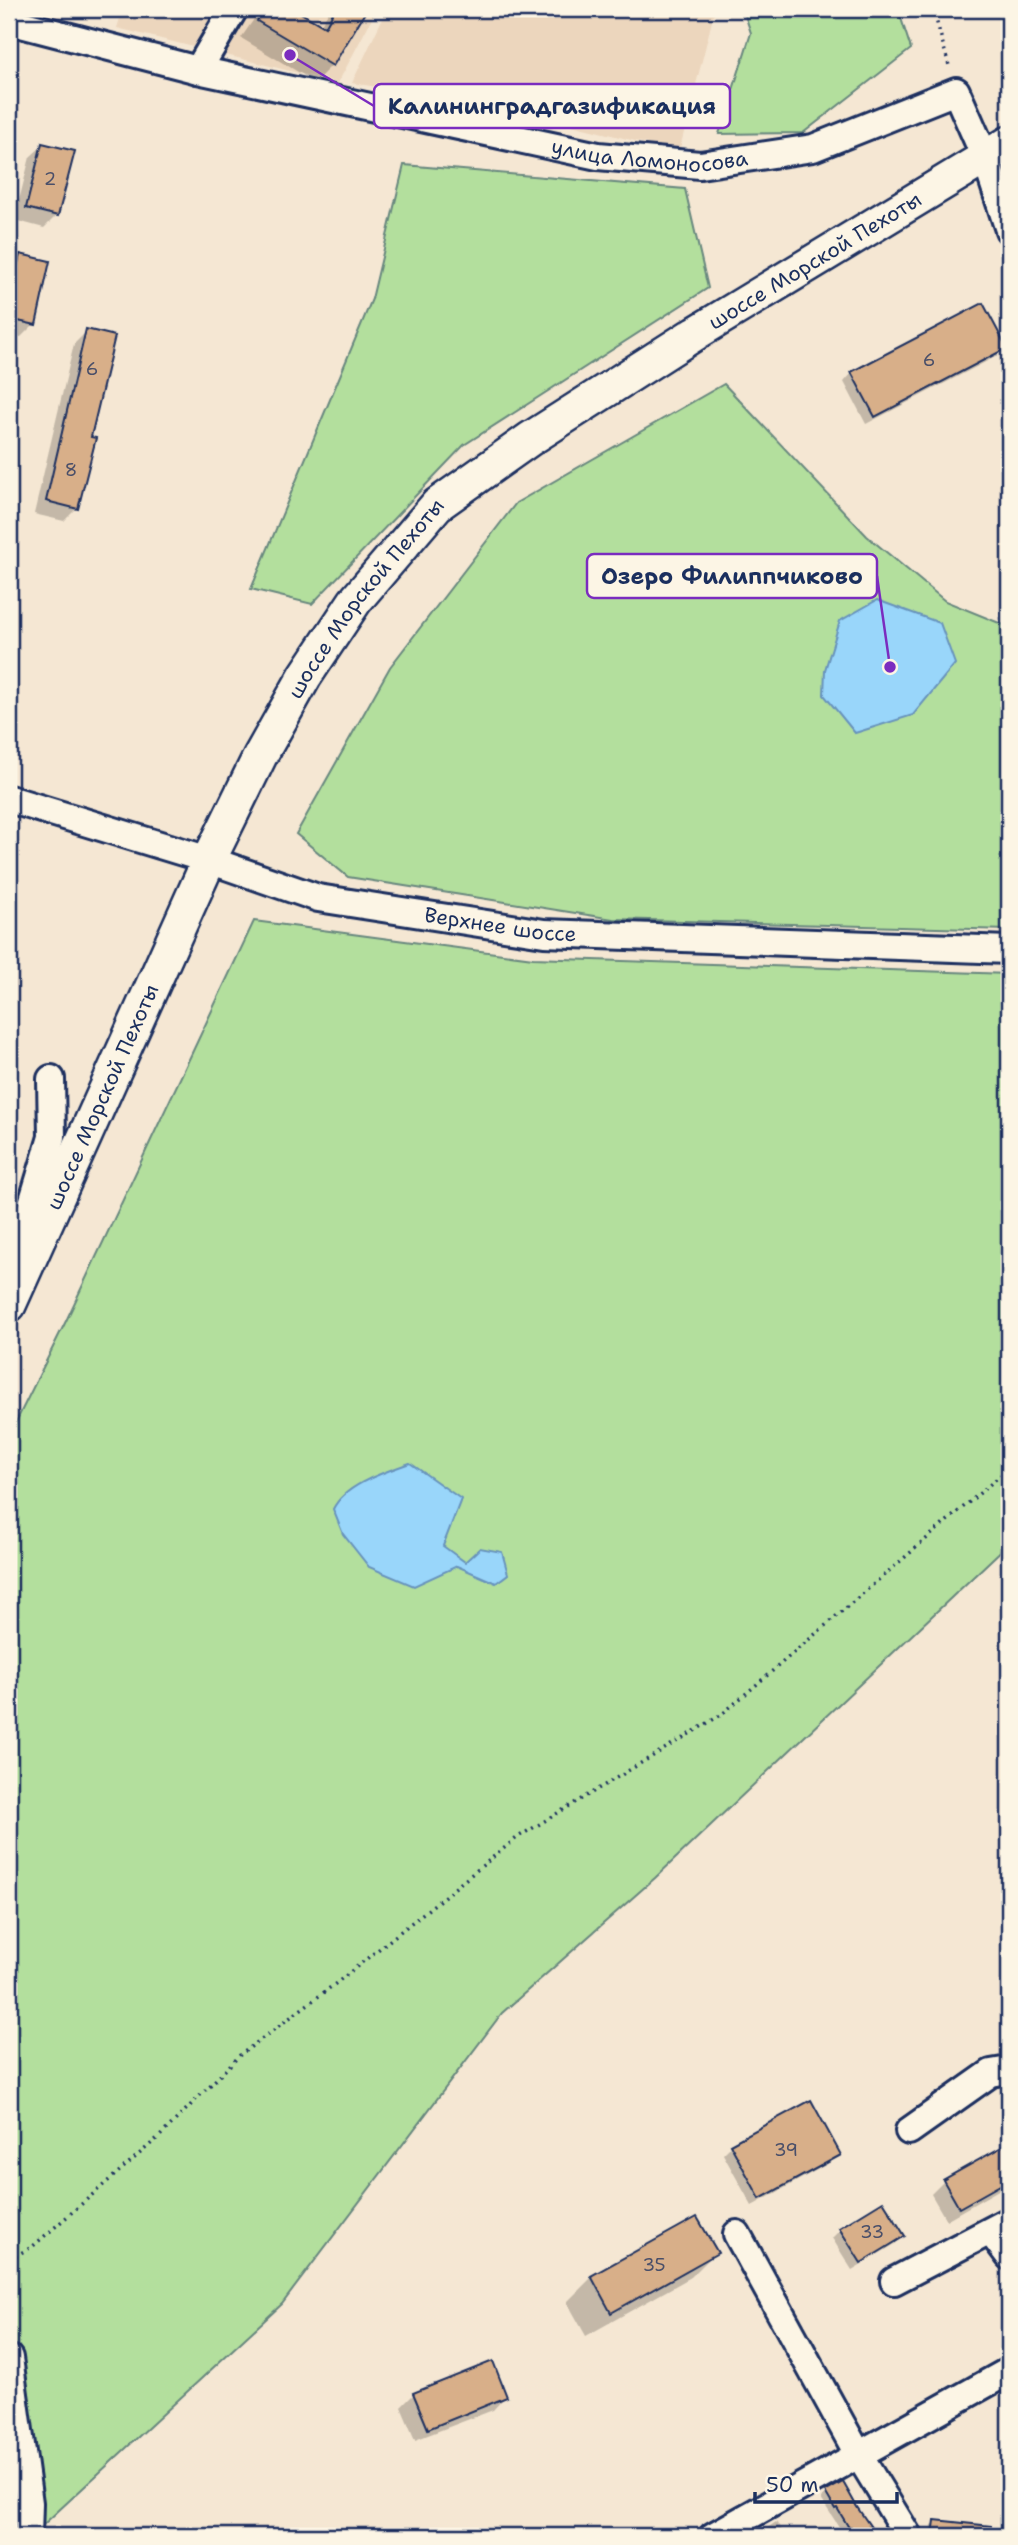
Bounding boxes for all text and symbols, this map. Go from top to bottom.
callout: Калининградгазификация [374,84,730,128]
text: Калининградгазификация [388,91,716,121]
street label: улица Ломоносова [549,132,750,179]
house number: 2 [44,167,56,191]
street label: шоссе Морской Пехоты [703,185,927,336]
house number: 6 [923,348,935,372]
house number: 6 [86,357,98,381]
house number: 8 [65,458,77,482]
street label: шоссе Морской Пехоты [281,493,451,704]
callout: Озеро Филиппчиково [587,554,877,598]
text: Озеро Филиппчиково [601,561,863,591]
street label: Верхнее шоссе [422,901,577,948]
street label: шоссе Морской Пехоты [40,980,165,1214]
house number: 39 [774,2138,798,2162]
house number: 33 [860,2220,884,2244]
house number: 35 [642,2253,666,2277]
scale bar [755,2461,897,2505]
text: 50 m [766,2471,819,2499]

